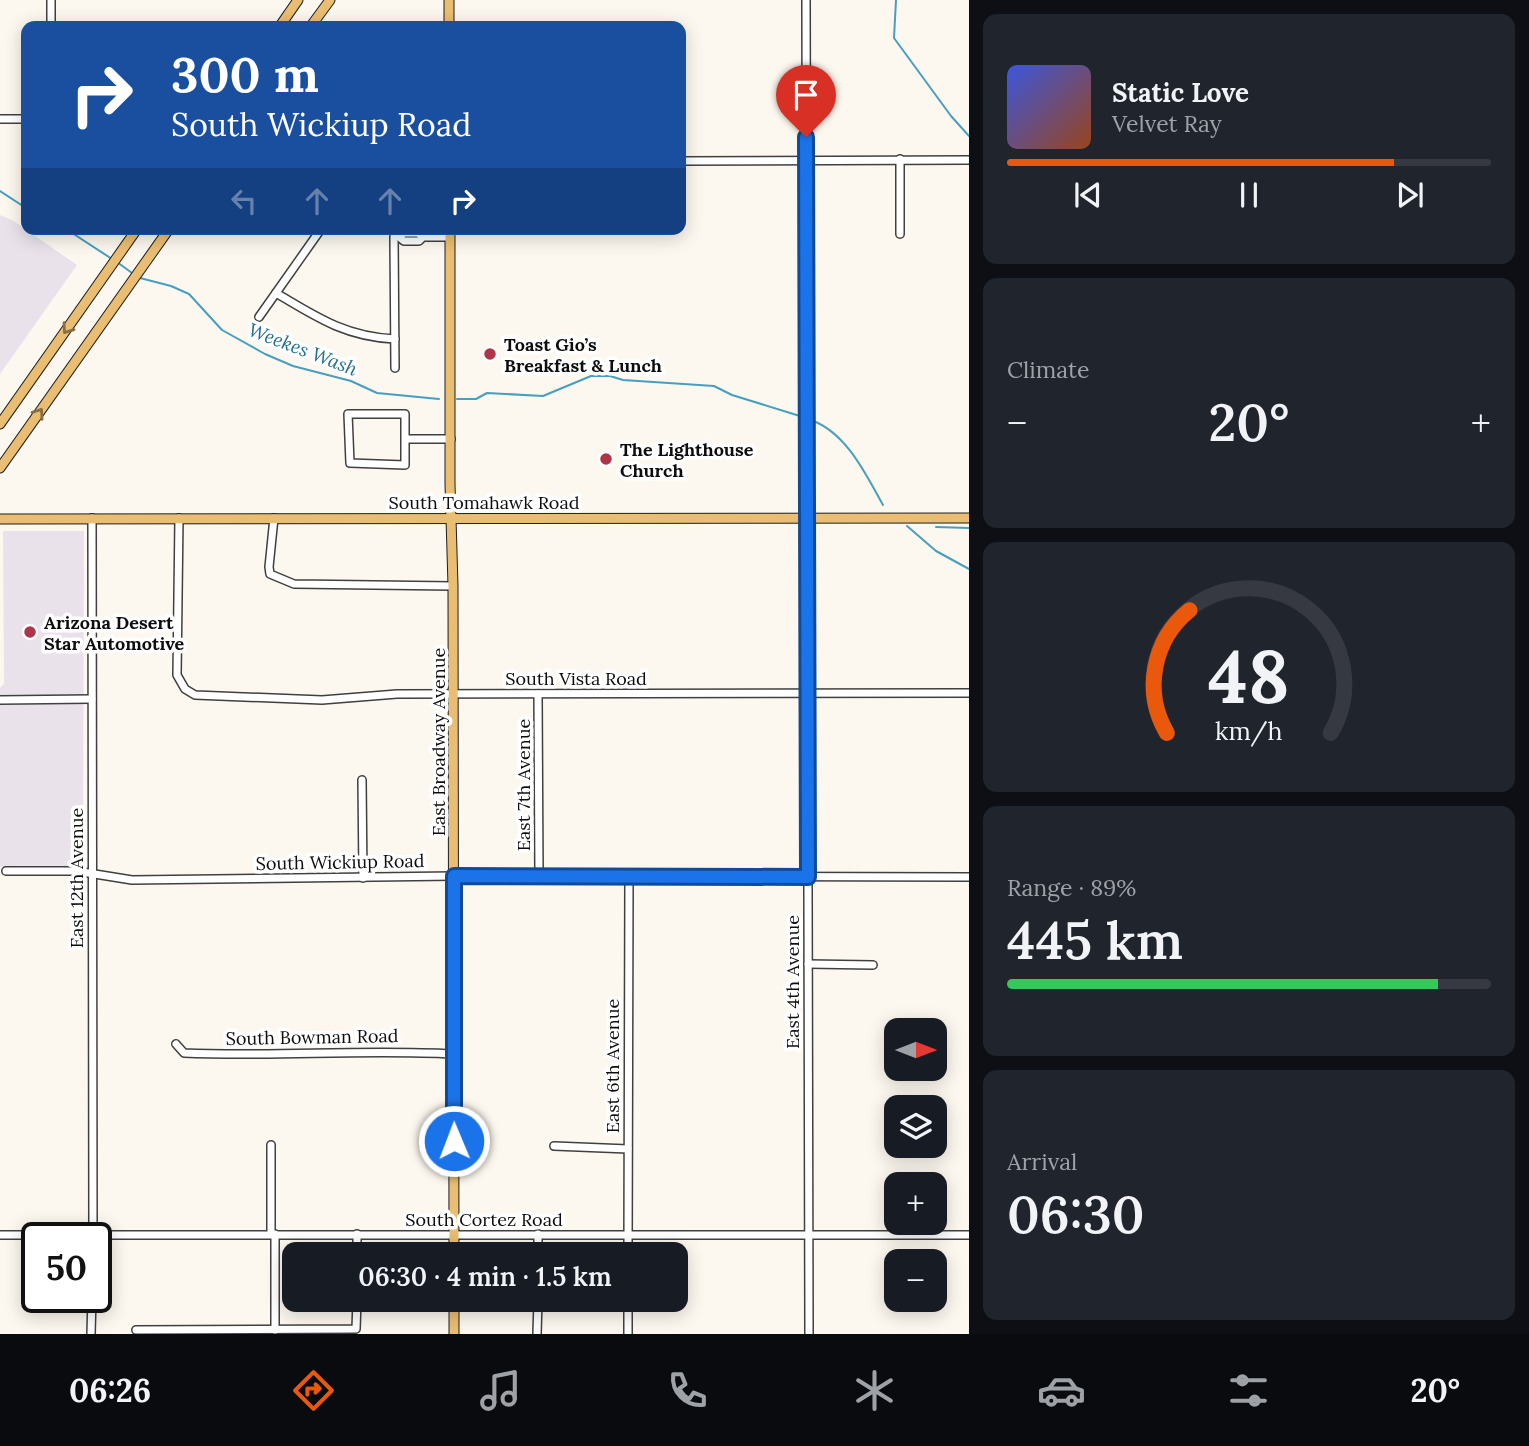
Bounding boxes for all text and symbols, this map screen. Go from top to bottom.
text: 300 m [171,43,319,105]
icon: right [56,49,147,140]
pin [776,65,836,137]
icon: arrive [787,76,825,114]
text: Static Love [1112,76,1249,109]
text: South Wickiup Road [171,104,471,145]
text: Velvet Ray [1112,109,1222,138]
icon: previous [1069,176,1107,214]
icon: pause [1230,176,1268,214]
icon: next [1391,176,1429,214]
icon: left [225,182,263,220]
icon: ahead [298,182,336,220]
icon: ahead [371,182,409,220]
icon: right [444,182,482,220]
water label: Weekes Wash [245,317,361,381]
one-way arrow [63,321,75,334]
place label: Toast Gio’s Breakfast & Lunch [504,333,662,377]
marker: Toast Gio’s Breakfast & Lunch [482,346,498,362]
text: Climate [1007,355,1089,384]
text: 20° [1209,389,1289,455]
text: − [1007,399,1027,447]
text: + [1471,399,1491,447]
one-way arrow [31,407,44,420]
place label: The Lighthouse Church [620,438,754,482]
marker: The Lighthouse Church [598,451,614,467]
street label: South Tomahawk Road [389,491,580,514]
place label: Arizona Desert Star Automotive [44,611,185,655]
marker: Arizona Desert Star Automotive [22,624,38,640]
text: 48 [1208,630,1290,723]
street label: East Broadway Avenue [427,648,450,836]
street label: South Vista Road [505,667,647,690]
text: km/h [1215,715,1283,747]
street label: East 7th Avenue [512,719,535,851]
street label: East 12th Avenue [65,808,88,948]
street label: South Wickiup Road [255,849,425,875]
text: Range · 89% [1007,873,1136,902]
text: 445 km [1007,907,1183,973]
street label: East 4th Avenue [781,915,804,1049]
street label: East 6th Avenue [601,999,624,1133]
north arrow [884,1018,947,1082]
map controls [884,1018,947,1312]
street label: South Bowman Road [225,1024,399,1050]
button: layers [884,1095,947,1158]
position arrow [417,1104,491,1178]
text: Arrival [1007,1147,1077,1176]
button: + [884,1172,947,1235]
text: 06:30 [1007,1181,1145,1247]
street label: South Cortez Road [405,1208,563,1231]
speed limit sign: 50 [21,1222,112,1313]
button: − [884,1249,947,1312]
text: 06:30 · 4 min · 1.5 km [358,1260,612,1293]
icon: directions [289,1366,338,1415]
icon: music [476,1366,525,1415]
icon: phone [663,1366,712,1415]
icon: climate [850,1366,899,1415]
icon: car [1037,1366,1086,1415]
icon: filters [1224,1366,1273,1415]
text: 06:26 [69,1370,151,1411]
text: 20° [1410,1370,1460,1411]

